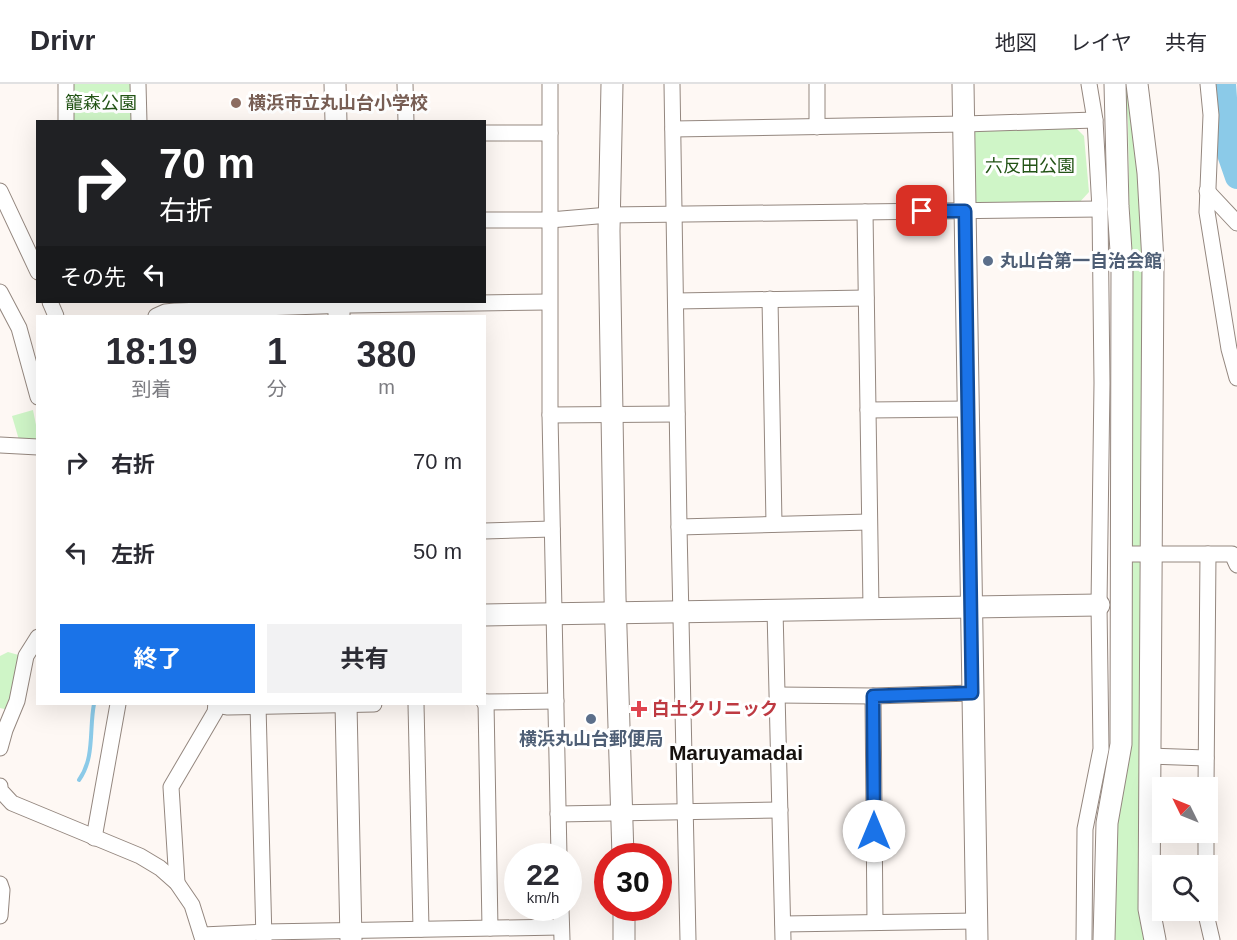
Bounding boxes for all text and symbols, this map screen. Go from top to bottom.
text: Drivr [30,25,95,56]
text: 地図 [995,31,1037,54]
text: レイヤ [1070,31,1132,54]
text: 共有 [1165,31,1207,54]
park label: 籠森公園 [65,93,137,113]
place label: 横浜市立丸山台小学校 [248,93,428,113]
marker: 横浜市立丸山台小学校 [229,96,243,110]
text: 70 m [159,140,255,187]
icon: right [60,144,138,222]
park label: 六反田公園 [985,156,1075,176]
pin [896,185,947,236]
icon: arrive [905,194,938,227]
text: 右折 [159,196,213,226]
place label: 丸山台第一自治会館 [1000,251,1162,271]
marker: 丸山台第一自治会館 [981,254,995,268]
icon: left [138,258,171,291]
text: その先 [60,265,126,290]
text: 18:19 [105,331,198,372]
text: 1 [267,331,287,372]
text: 380 [356,334,417,375]
text: m [378,376,395,398]
text: 到着 [131,378,171,400]
text: 分 [267,378,287,400]
icon: right [60,446,93,479]
text: 70 m [413,449,462,474]
text: 右折 [111,452,155,477]
icon: left [60,536,93,569]
text: 50 m [413,539,462,564]
text: 左折 [111,542,155,567]
button: 終了 [60,624,255,693]
button: 共有 [267,624,462,693]
place label: 白土クリニック [652,699,778,719]
marker: 白土クリニック [630,700,648,718]
marker: 横浜丸山台郵便局 [584,712,598,726]
place label: 横浜丸山台郵便局 [519,729,663,749]
district label: Maruyamadai [669,741,803,764]
north arrow [1152,777,1218,843]
map controls [1152,777,1218,921]
position arrow [842,799,906,863]
speed limit sign: 30 [594,843,672,921]
button: search [1152,855,1218,921]
text: 22 [526,858,560,891]
text: km/h [527,889,559,906]

